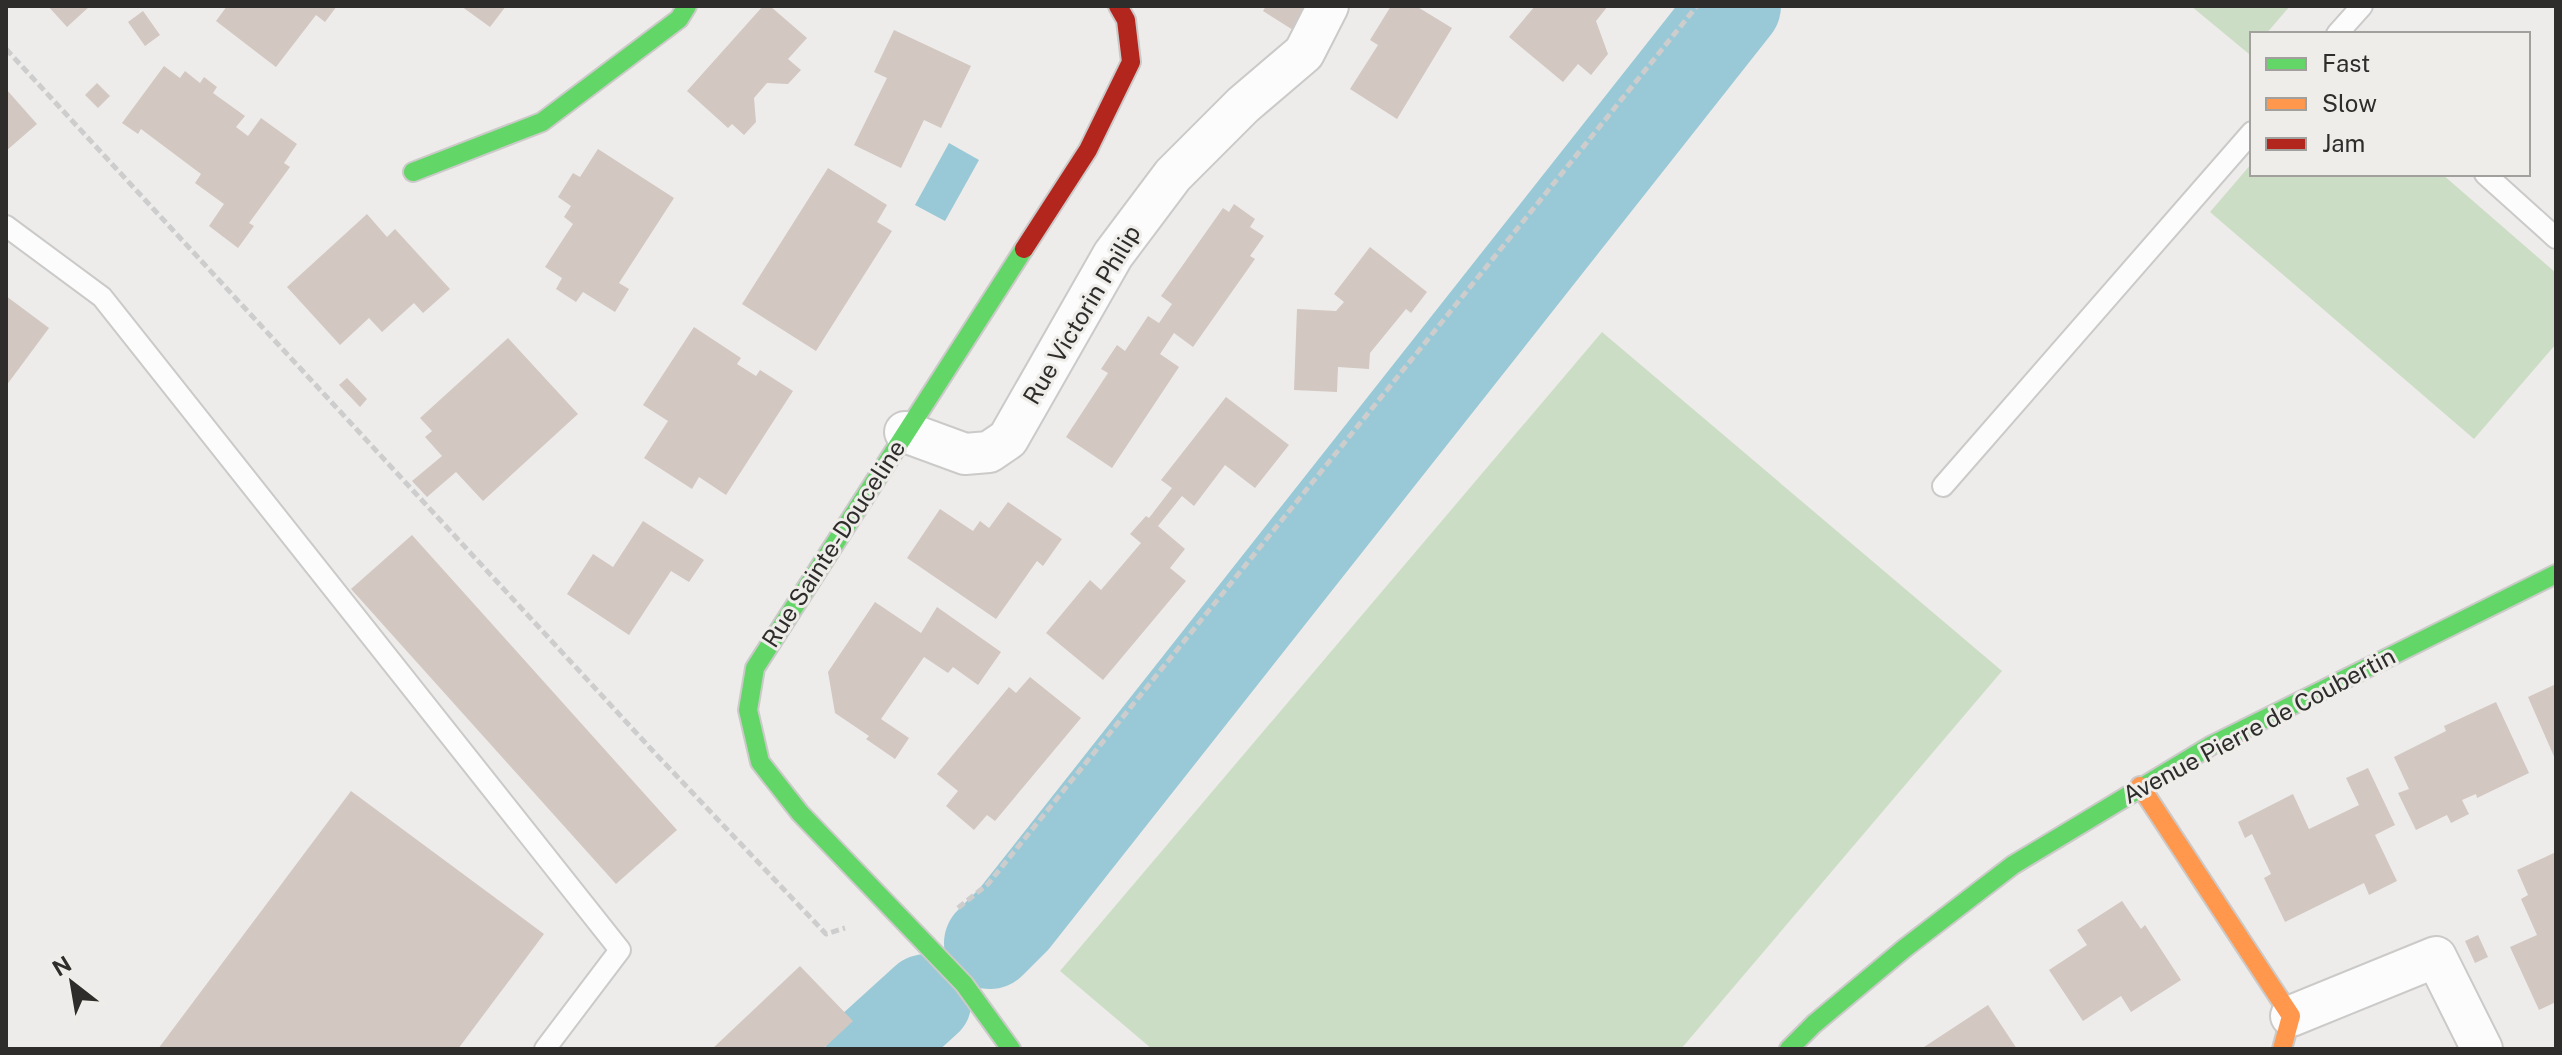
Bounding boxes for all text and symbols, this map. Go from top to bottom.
legend [2250,32,2530,176]
text: Fast [2322,49,2370,77]
text: Slow [2322,89,2377,117]
text: Jam [2322,129,2365,157]
street label: Rue Victorin Philip [1017,220,1146,409]
street label: Rue Sainte-Douceline [756,435,911,652]
street label: Avenue Pierre de Coubertin [2118,641,2399,809]
north arrow [32,943,112,1023]
text: N [48,950,76,981]

